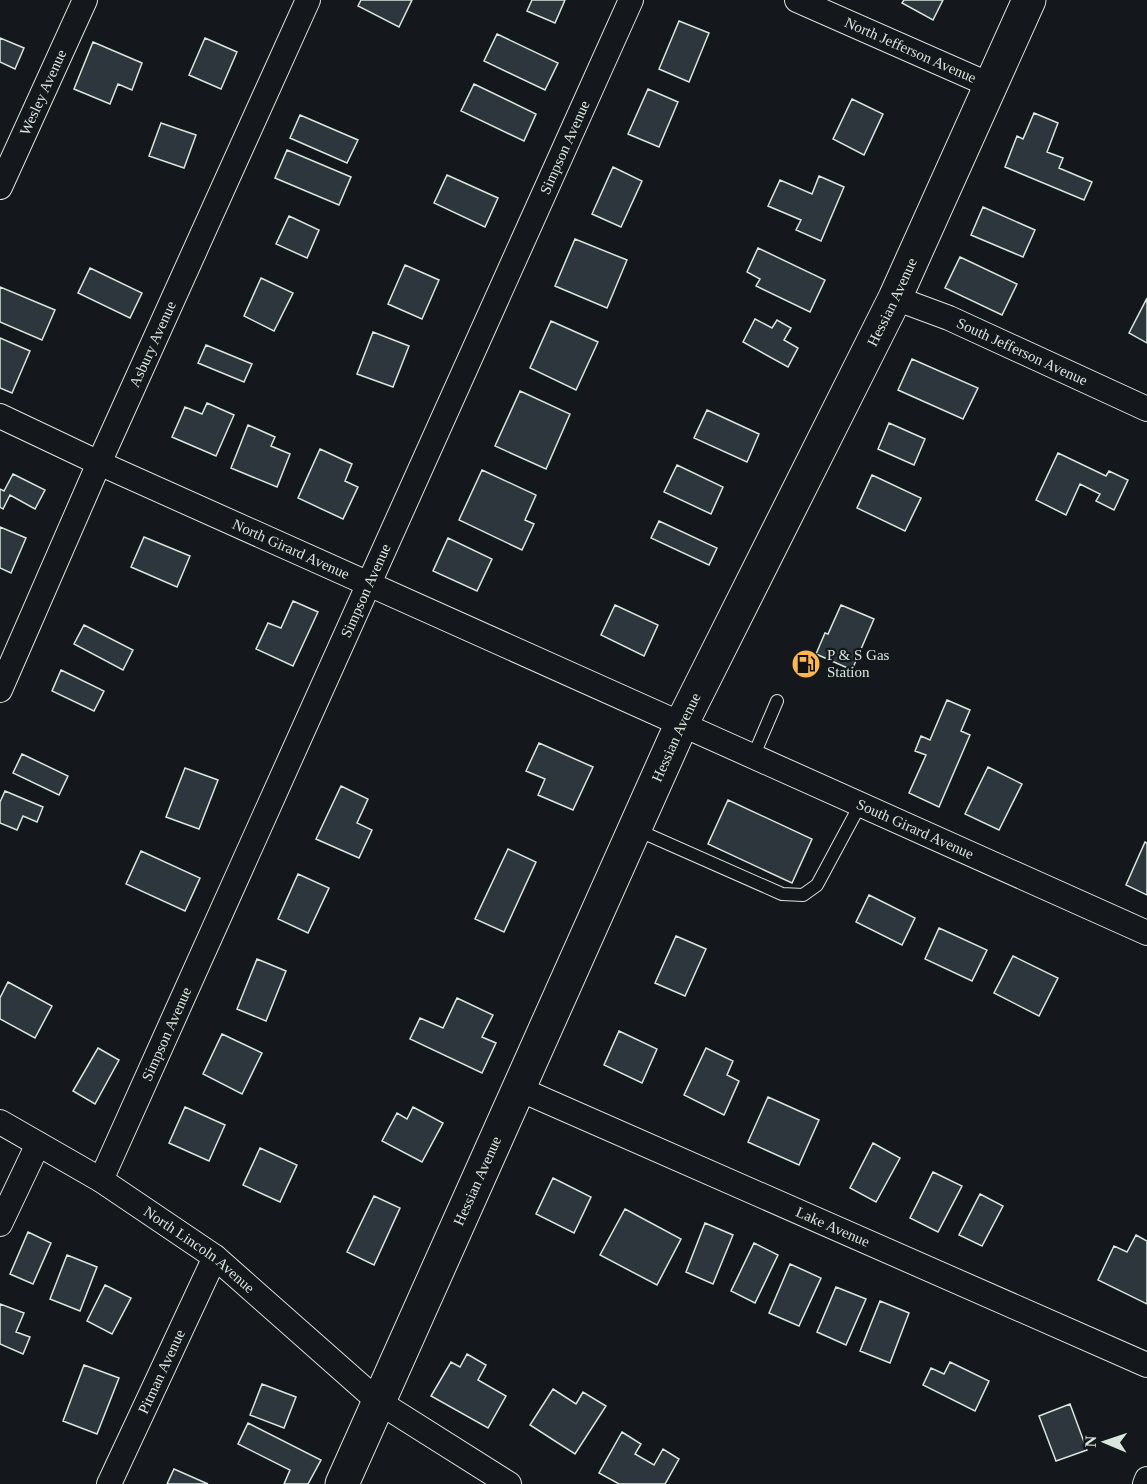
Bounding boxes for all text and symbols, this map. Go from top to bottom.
street label: North Jefferson Avenue [842,14,979,86]
street label: Wesley Avenue [17,47,70,138]
street label: Simpson Avenue [537,98,593,197]
street label: Hessian Avenue [864,255,920,349]
street label: Asbury Avenue [126,298,179,390]
street label: South Jefferson Avenue [954,315,1090,389]
street label: North Girard Avenue [230,516,352,582]
street label: Simpson Avenue [338,541,394,640]
place label: P & S Gas Station [827,647,890,680]
fuel station icon: P & S Gas Station [790,648,822,680]
street label: Hessian Avenue [649,690,704,784]
street label: South Girard Avenue [854,796,976,862]
street label: Simpson Avenue [139,984,195,1083]
street label: Hessian Avenue [451,1133,504,1228]
street label: North Lincoln Avenue [141,1203,258,1296]
street label: Lake Avenue [794,1204,872,1250]
street label: Pitman Avenue [135,1327,188,1416]
north arrow [1075,1412,1135,1472]
text: N [1082,1435,1099,1448]

